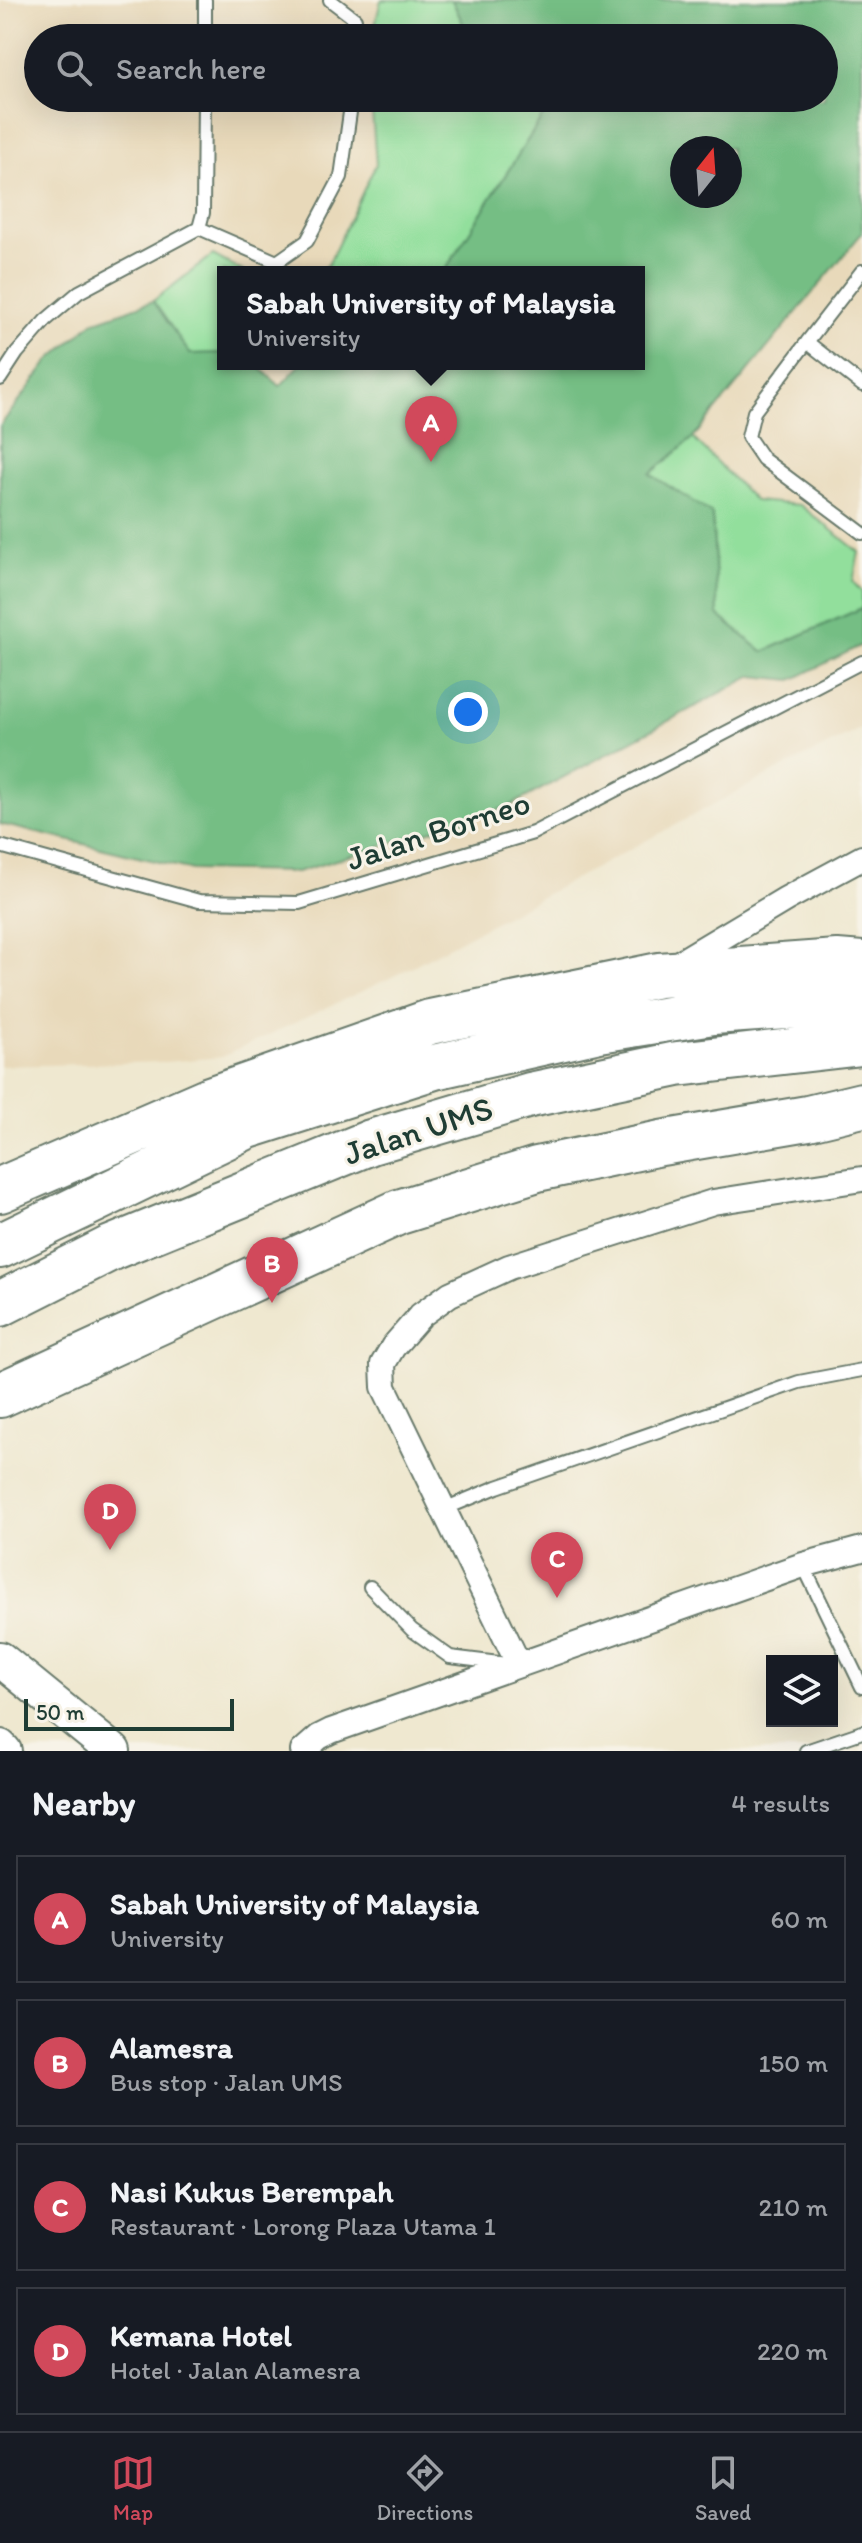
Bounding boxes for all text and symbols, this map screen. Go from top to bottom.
search box [24,24,838,112]
icon: search [52,46,96,90]
text: Search here [116,50,266,87]
north arrow [670,136,742,208]
popup [217,266,645,370]
text: Sabah University of Malaysia [247,284,615,321]
text: University [247,321,360,353]
pin: A [405,396,457,462]
your location [448,692,488,732]
street label: Jalan Borneo [341,782,535,879]
street label: Jalan UMS [339,1087,498,1174]
pin: B [246,1237,298,1303]
pin: D [84,1484,136,1550]
pin: C [531,1532,583,1598]
map controls [766,1655,838,1727]
button: layers [766,1655,838,1727]
scale bar [24,1695,234,1731]
text: 50 m [36,1699,85,1726]
text: Nearby [32,1783,135,1824]
text: 4 results [731,1787,830,1819]
text: Sabah University of Malaysia [110,1885,479,1922]
text: A [52,1903,68,1935]
text: 60 m [771,1903,828,1935]
text: University [110,1922,224,1954]
text: Alamesra [110,2029,233,2066]
text: B [52,2047,68,2079]
text: 150 m [759,2047,828,2079]
text: Bus stop · Jalan UMS [110,2066,343,2098]
text: Nasi Kukus Berempah [110,2173,393,2210]
text: C [52,2191,68,2223]
text: 210 m [759,2191,828,2223]
text: Restaurant · Lorong Plaza Utama 1 [110,2210,496,2242]
text: Kemana Hotel [110,2317,292,2354]
text: D [51,2335,69,2367]
text: 220 m [757,2335,828,2367]
text: Hotel · Jalan Alamesra [110,2354,361,2386]
tab: Map [111,2451,155,2526]
tab: Directions [377,2451,473,2526]
tab: Saved [695,2451,751,2526]

